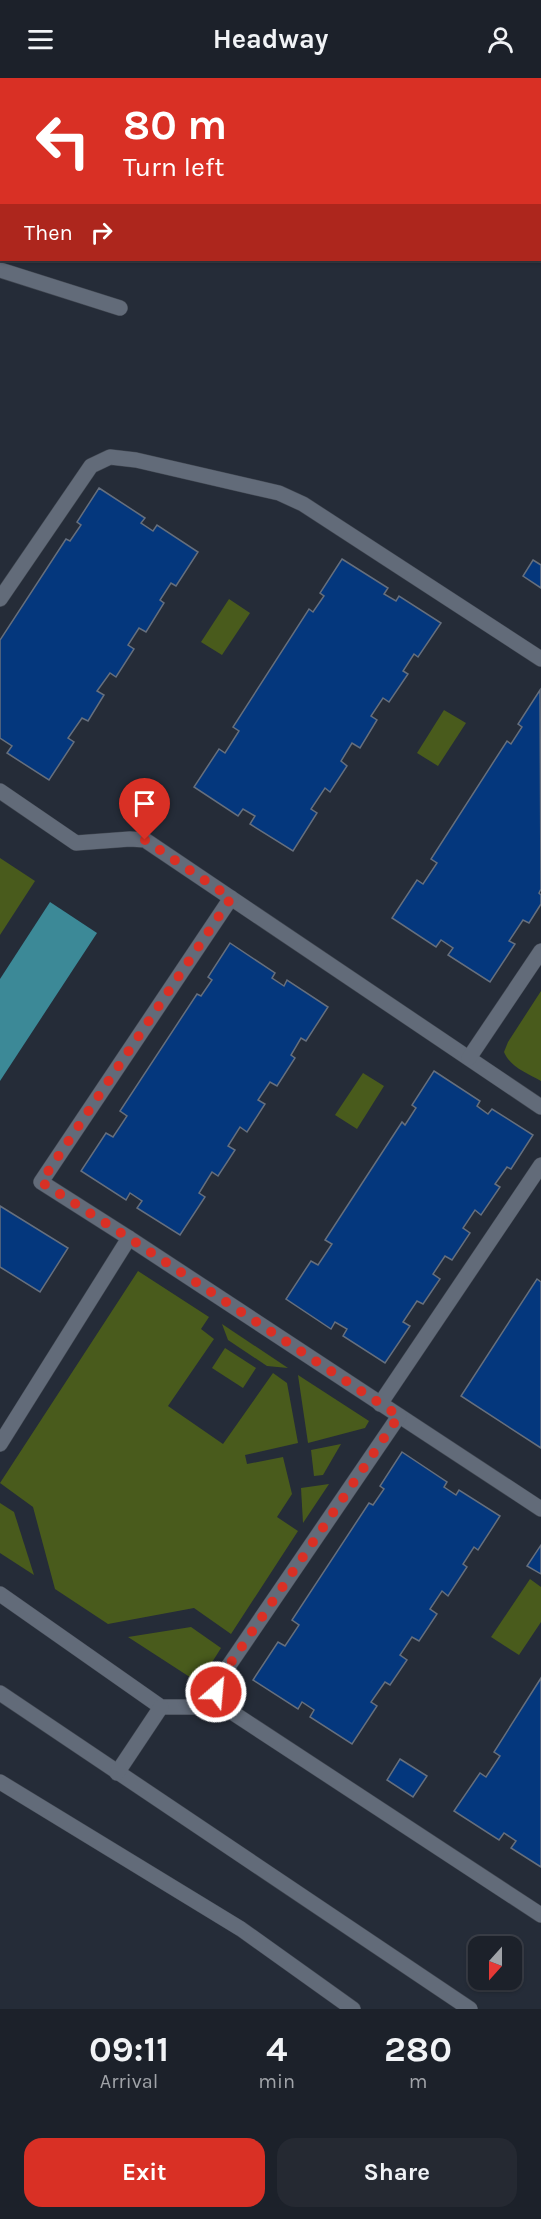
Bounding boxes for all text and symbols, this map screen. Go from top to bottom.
icon: menu [24,23,57,56]
text: Headway [213,23,328,55]
icon: person [484,23,517,56]
text: 80 m [123,100,227,150]
icon: left [24,102,102,180]
text: Turn left [123,151,224,183]
icon: right [85,216,118,249]
text: Then [24,220,73,246]
pin [119,778,170,840]
icon: arrive [128,787,161,820]
position arrow [184,1660,248,1724]
north arrow [468,1936,522,1990]
map controls [468,1936,522,1990]
text: 09:11 [89,2028,169,2070]
text: 4 [266,2028,287,2070]
text: 280 [384,2028,452,2070]
text: Arrival [100,2070,158,2093]
text: min [258,2070,295,2093]
text: m [409,2070,427,2093]
button: Exit [24,2138,265,2207]
button: Share [277,2138,517,2207]

